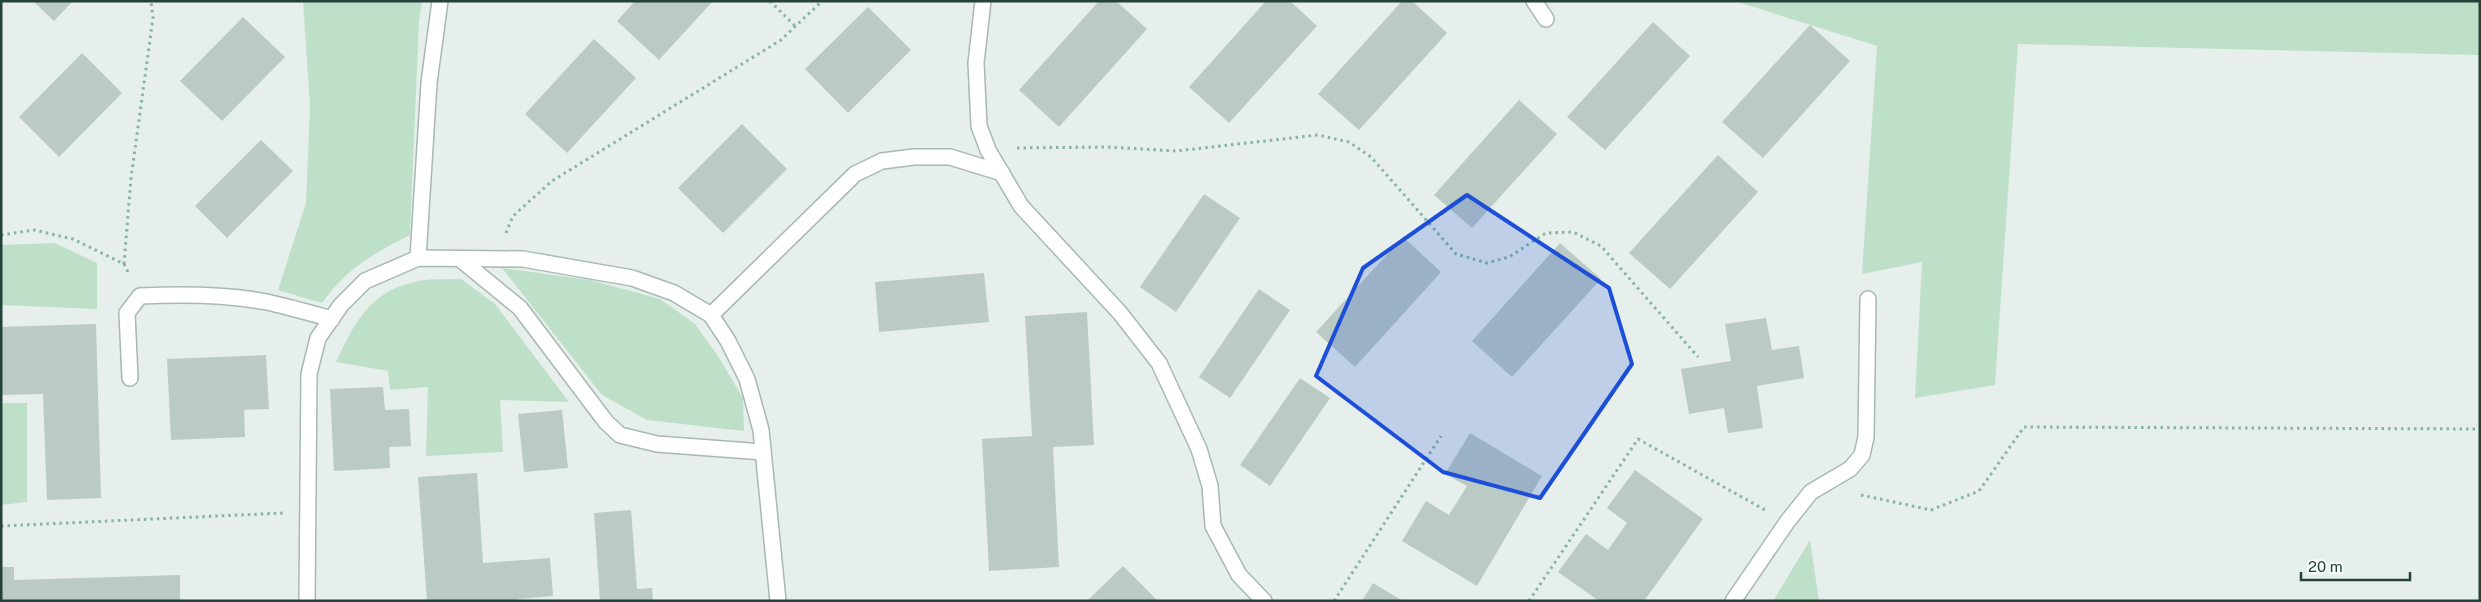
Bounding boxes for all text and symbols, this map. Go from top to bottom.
scale bar [2301,550,2410,582]
text: 20 m [2308,558,2343,575]

